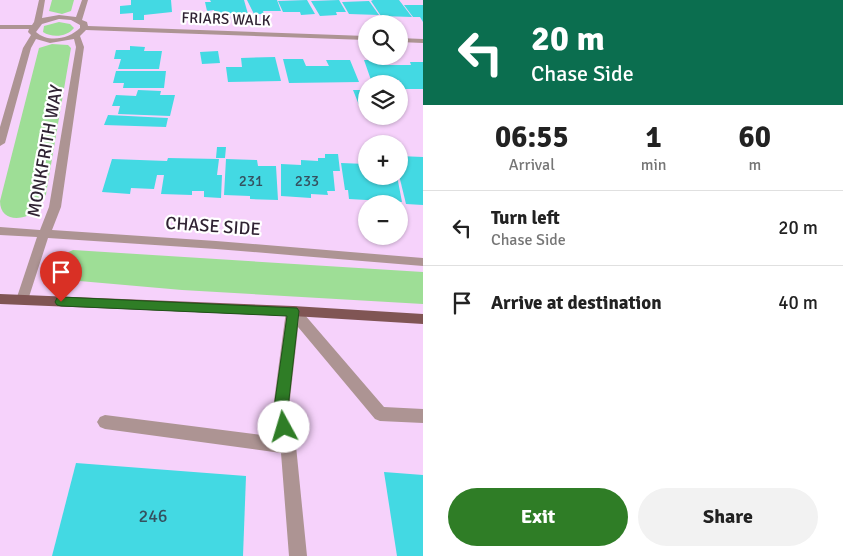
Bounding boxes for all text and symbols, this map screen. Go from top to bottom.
street label: FRIARS WALK [181,8,271,30]
map controls [358,15,408,245]
button: search [358,15,408,65]
text: 20 m [531,17,605,60]
icon: left [448,20,513,85]
text: Chase Side [531,60,634,87]
button: layers [358,75,408,125]
street label: MONKFRITH WAY [23,83,67,219]
text: 06:55 [495,119,569,156]
text: 1 [646,119,662,156]
text: 60 [739,119,771,156]
button: + [358,135,408,185]
text: Arrival [509,155,555,175]
text: min [641,155,667,175]
text: m [748,155,761,175]
house number: 231 [239,172,263,190]
house number: 233 [295,172,319,190]
button: − [358,195,408,245]
text: Turn left [491,206,560,230]
street label: CHASE SIDE [165,212,261,240]
icon: left [448,214,476,242]
text: 20 m [778,216,818,240]
text: Chase Side [491,230,566,250]
pin [40,251,82,302]
icon: arrive [47,258,75,286]
icon: arrive [448,289,476,317]
text: Arrive at destination [491,291,662,315]
text: 40 m [778,291,818,315]
position arrow [257,400,309,452]
button: Exit [448,488,628,546]
button: Share [638,488,818,546]
house number: 246 [138,505,168,527]

